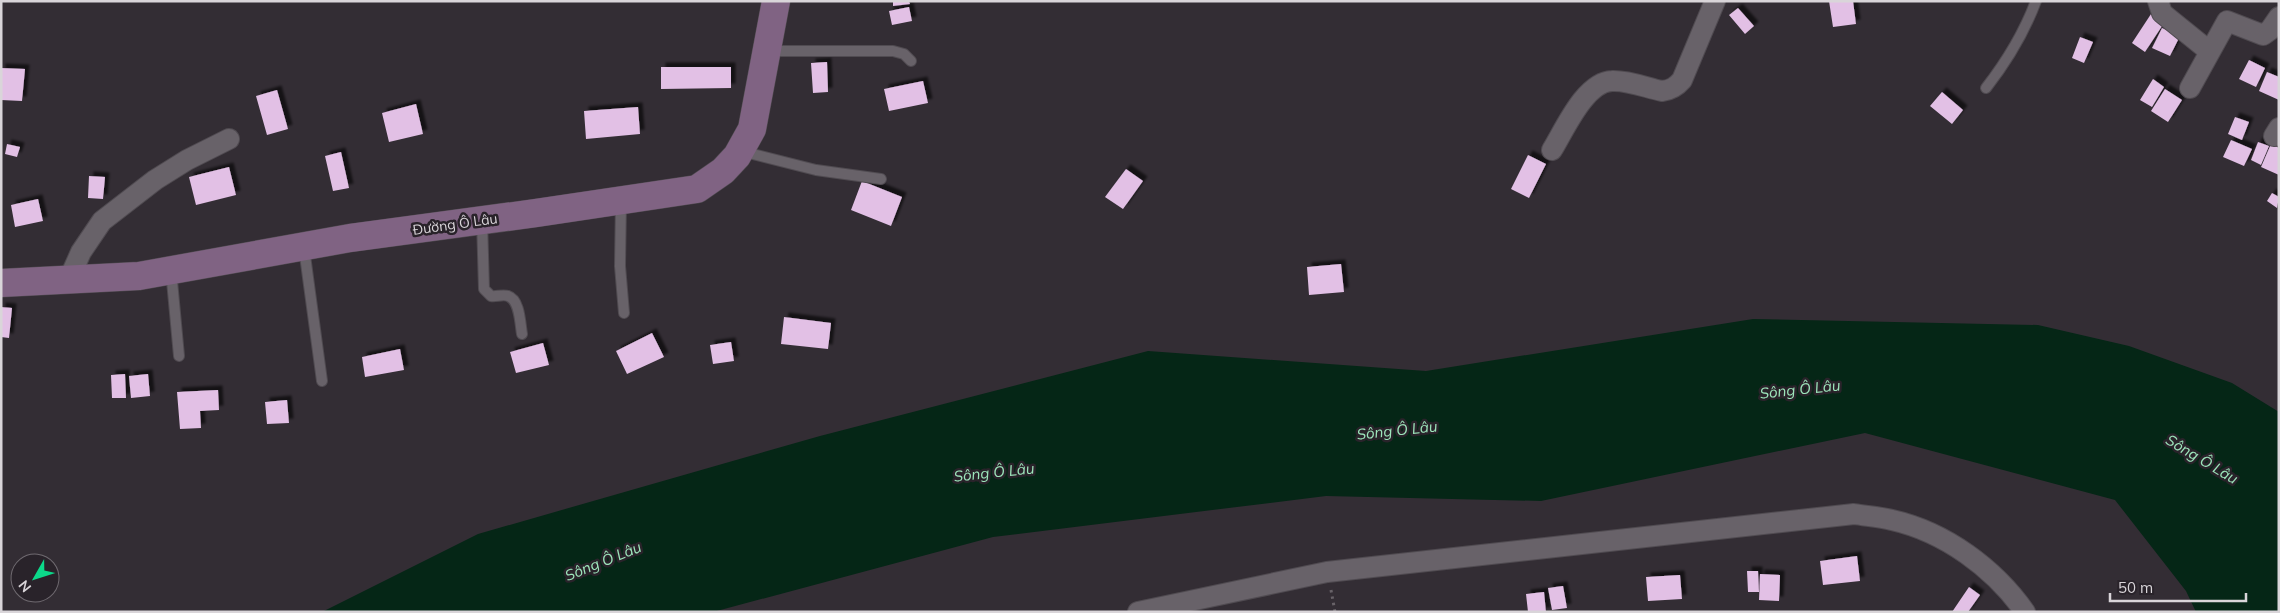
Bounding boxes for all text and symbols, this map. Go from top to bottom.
street label: Đường Ô Lâu [411,209,499,239]
water label: Sông Ô Lâu [1759,375,1842,403]
water label: Sông Ô Lâu [1356,416,1439,444]
water label: Sông Ô Lâu [2162,430,2242,488]
water label: Sông Ô Lâu [953,458,1036,486]
water label: Sông Ô Lâu [562,537,644,585]
north arrow [10,553,60,603]
scale bar [2110,570,2246,602]
text: N [15,576,35,596]
text: 50 m [2118,578,2153,597]

